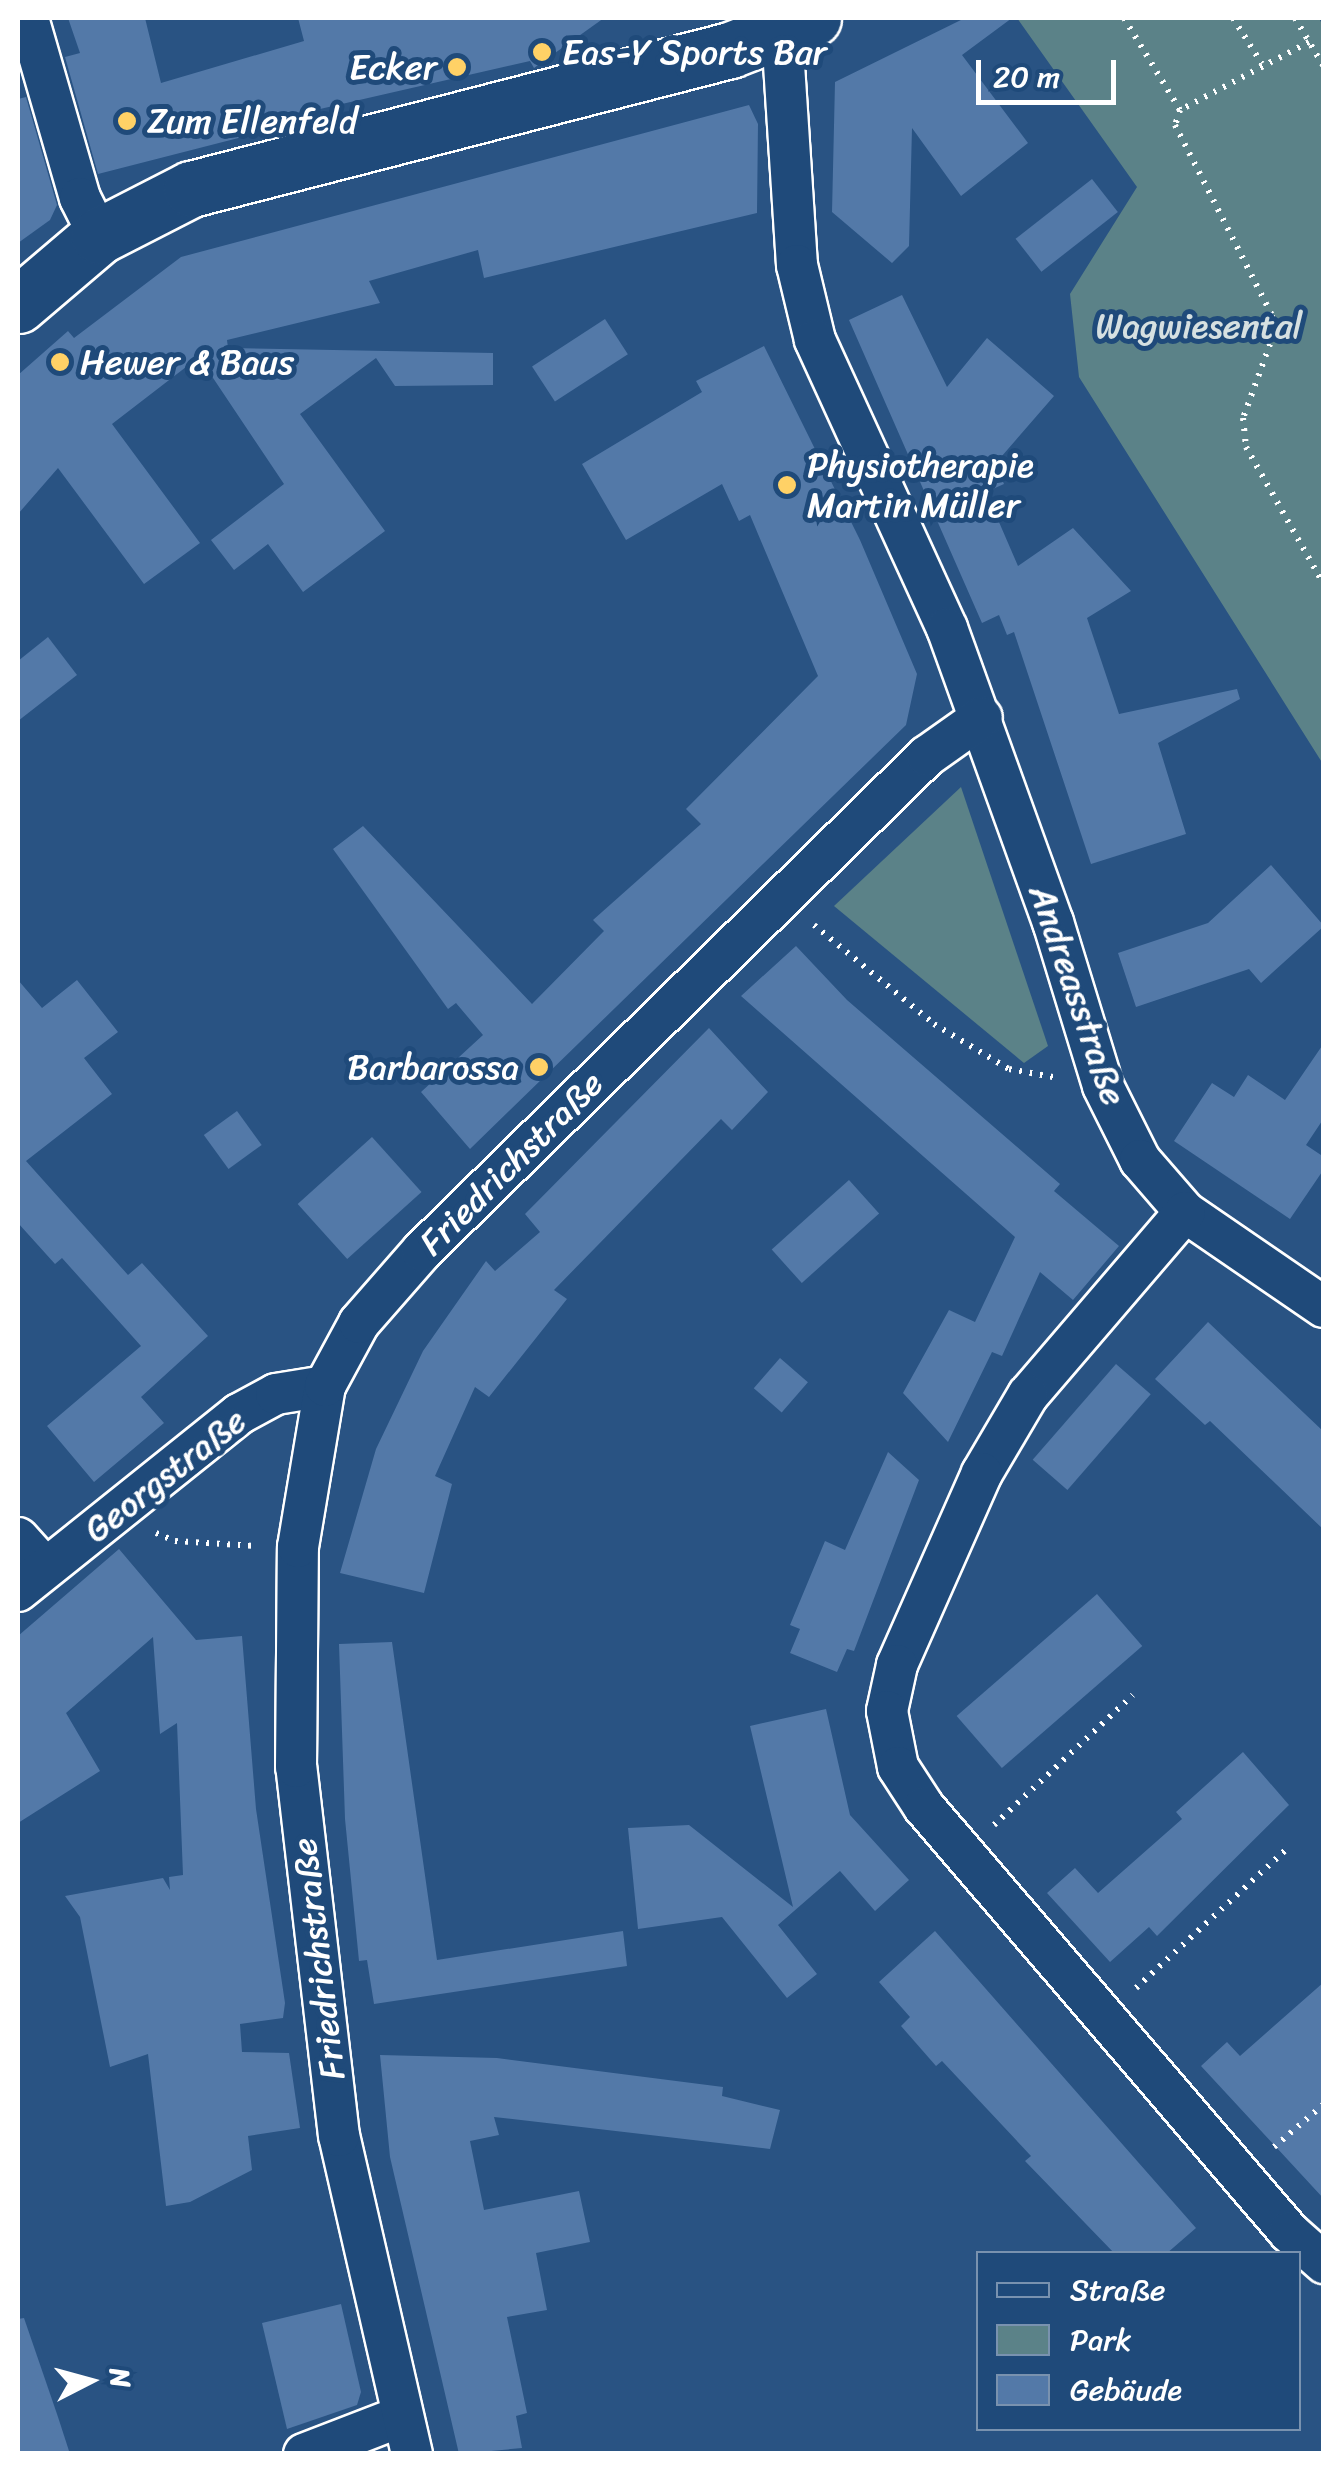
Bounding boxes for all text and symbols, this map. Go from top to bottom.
place label: Eas-Y Sports Bar [562,31,826,73]
scale bar [981,40,1121,102]
marker: Eas-Y Sports Bar [531,41,553,63]
place label: Ecker [349,46,437,88]
text: 20 m [993,50,1060,104]
marker: Ecker [446,56,468,78]
place label: Zum Ellenfeld [147,100,359,142]
marker: Zum Ellenfeld [116,110,138,132]
park label: Wagwiesental [1096,305,1302,347]
place label: Hewer & Baus [80,341,294,383]
marker: Hewer & Baus [49,351,71,373]
place label: Physiotherapie Martin Müller [807,444,1034,526]
marker: Physiotherapie Martin Müller [776,474,798,496]
street label: Andreasstraße [1021,879,1135,1111]
place label: Barbarossa [347,1046,519,1088]
marker: Barbarossa [528,1056,550,1078]
street label: Friedrichstraße [410,1062,612,1264]
street label: Georgstraße [76,1399,254,1551]
street label: Friedrichstraße [282,1836,354,2082]
legend [976,2251,1301,2431]
text: Straße [1070,2263,1165,2317]
text: Park [1070,2313,1132,2367]
north arrow [40,2331,140,2431]
text: Gebäude [1070,2363,1182,2417]
text: N [95,2366,146,2390]

